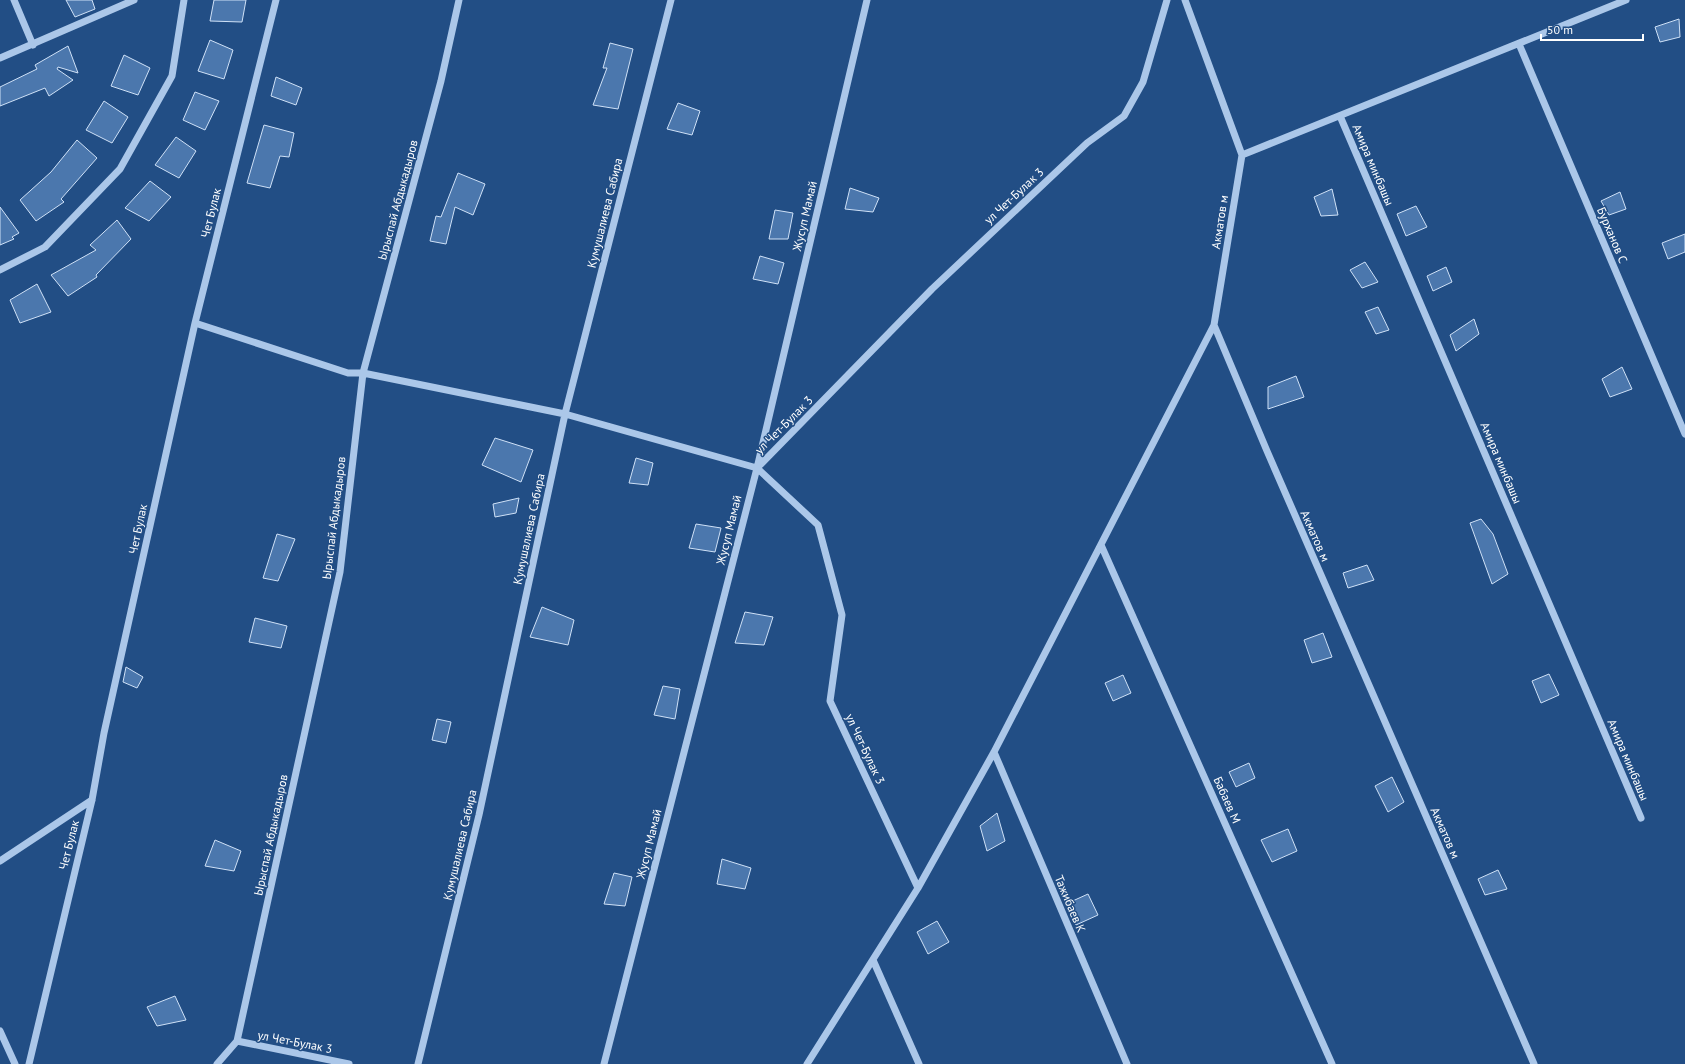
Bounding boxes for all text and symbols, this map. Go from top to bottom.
scale bar [1541,16,1643,42]
text: 50 m [1547,22,1573,37]
street label: Амира минбашы [1350,122,1397,208]
street label: Ырыспай Абдыкадыров [374,138,421,262]
street label: Кумушалиева Сабира [584,156,625,270]
street label: ул Чет-Булак 3 [981,164,1047,227]
street label: Жусуп Мамай [789,179,820,253]
street label: Чет Булак [197,186,224,239]
street label: Акматов м [1208,194,1231,250]
street label: Бурханов С [1594,204,1631,265]
street label: ул Чет-Булак 3 [751,392,816,457]
street label: Амира минбашы [1478,420,1525,506]
street label: Ырыспай Абдыкадыров [319,456,348,580]
street label: Кумушалиева Сабира [509,472,548,586]
street label: Жусуп Мамай [712,493,744,567]
street label: Чет Булак [125,502,150,555]
street label: Акматов м [1298,508,1333,564]
street label: ул Чет-Булак 3 [843,711,888,786]
street label: Амира минбашы [1605,717,1652,803]
street label: Ырыспай Абдыкадыров [250,773,291,897]
street label: Бабаев М [1210,774,1244,826]
street label: Кумушалиева Сабира [439,788,480,902]
street label: Акматов м [1428,805,1463,861]
street label: Жусуп Мамай [632,807,664,881]
street label: Чет Булак [55,818,82,871]
street label: Тажибаев К [1052,873,1089,935]
street label: ул Чет-Булак 3 [256,1027,334,1056]

